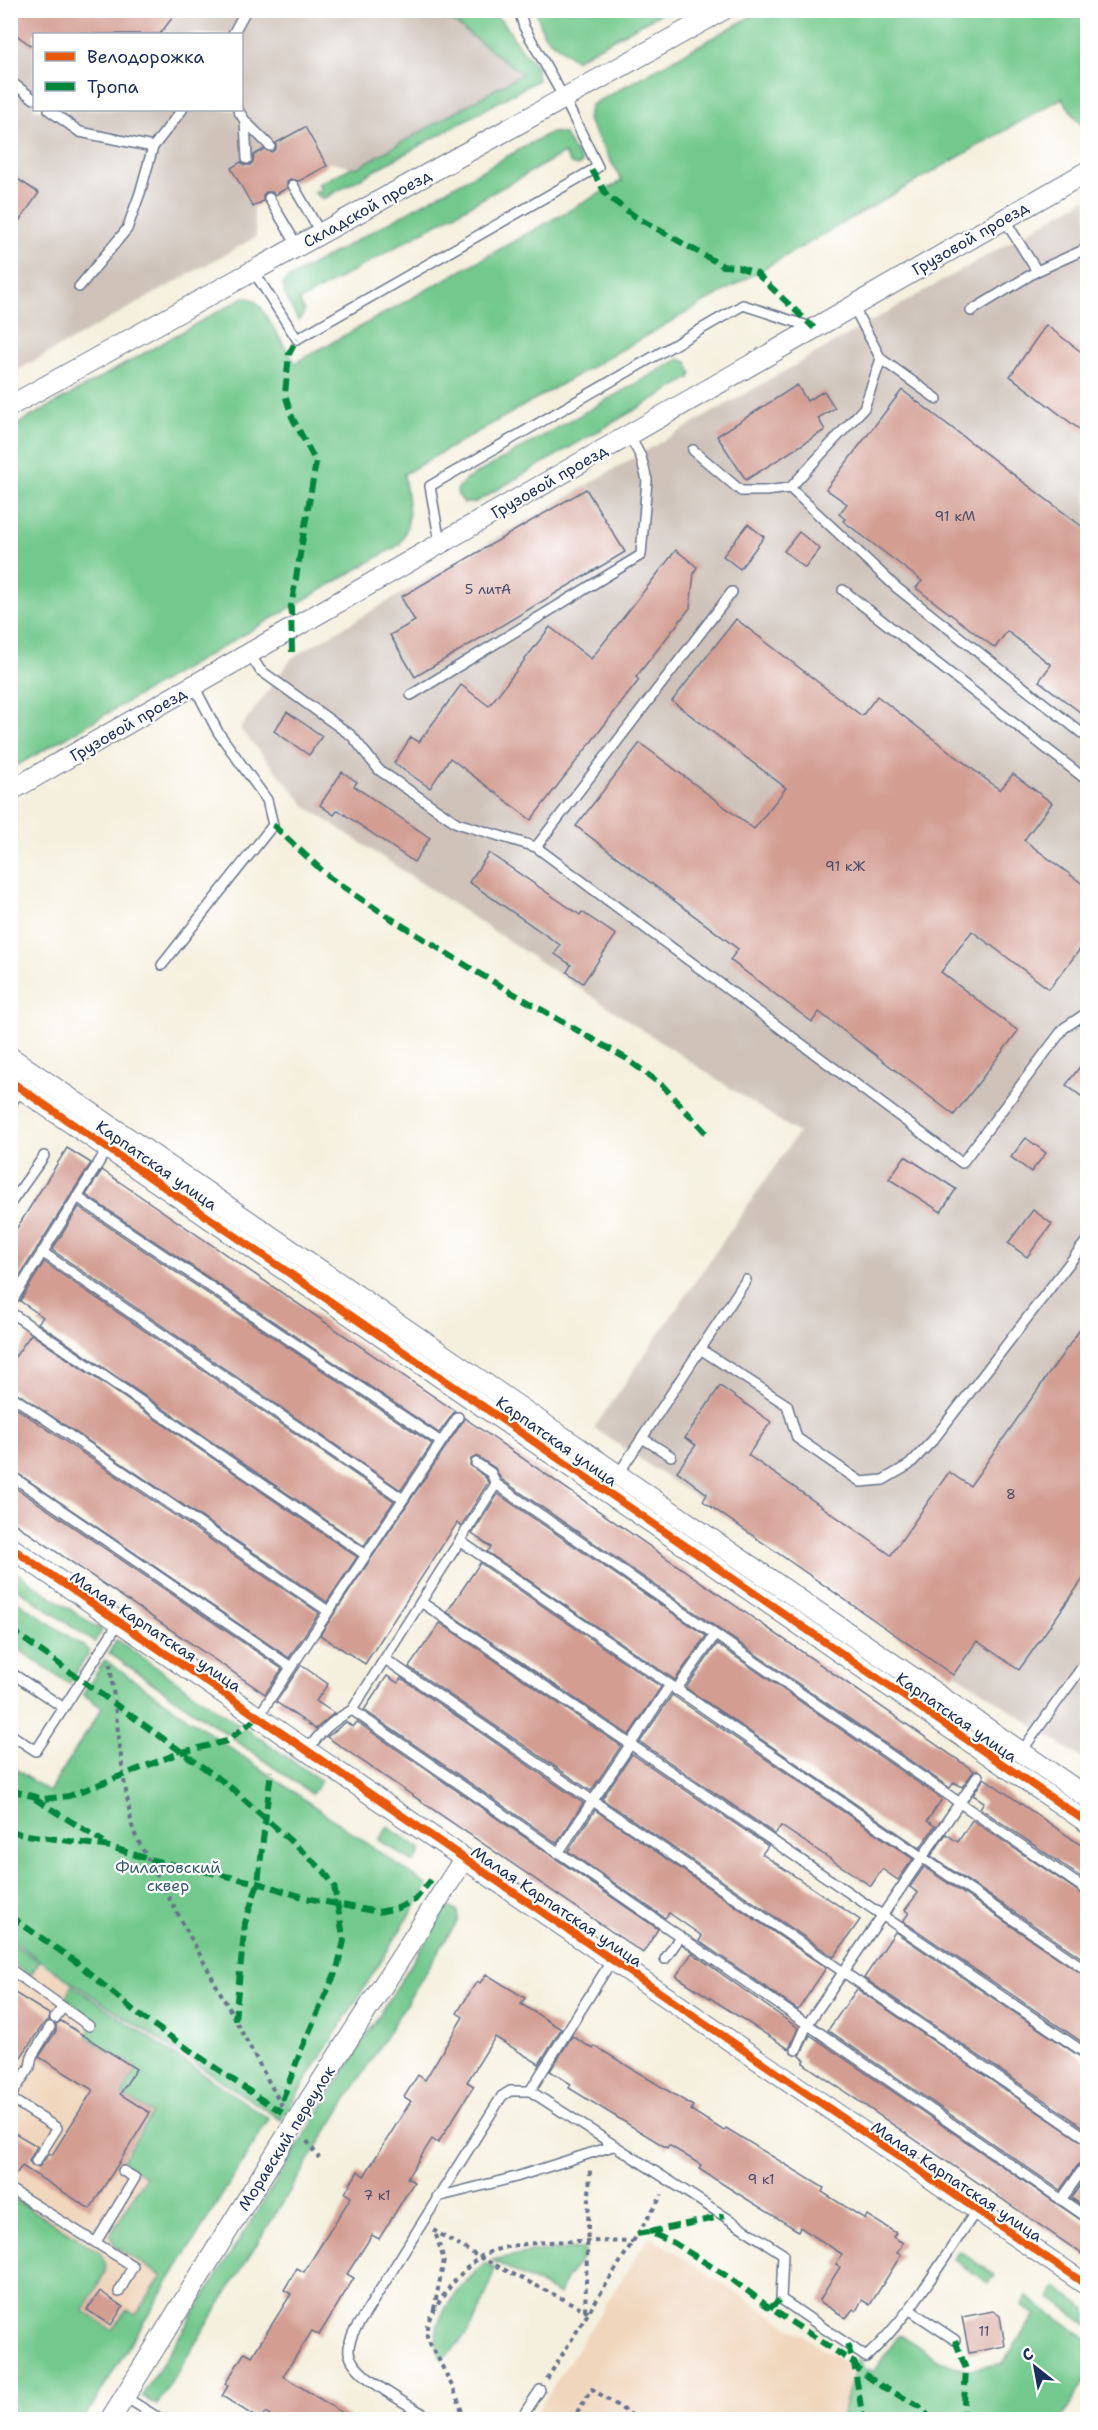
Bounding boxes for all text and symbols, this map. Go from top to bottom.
legend [33,33,243,111]
text: Велодорожка [87,45,205,69]
text: Тропа [87,75,139,99]
street label: Складской проезд [299,165,435,252]
street label: Грузовой проезд [908,197,1032,280]
street label: Грузовой проезд [487,440,611,523]
house number: 91 кМ [934,507,976,525]
house number: 5 литА [465,580,511,598]
street label: Грузовой проезд [66,683,190,766]
house number: 91 кЖ [825,857,866,875]
street label: Карпатская улица [92,1116,221,1215]
street label: Карпатская улица [492,1392,621,1491]
house number: 8 [1006,1485,1016,1503]
street label: Малая Карпатская улица [66,1566,245,1697]
street label: Карпатская улица [892,1668,1021,1767]
street label: Малая Карпатская улица [467,1841,646,1972]
park label: Филатовский сквер [115,1857,221,1896]
street label: Моравский переулок [233,2061,340,2215]
street label: Малая Карпатская улица [867,2116,1046,2247]
house number: 9 к1 [747,2170,775,2188]
house number: 7 к1 [363,2186,391,2204]
house number: 11 [978,2322,990,2340]
north arrow [1005,2337,1065,2397]
text: С [1018,2343,1037,2366]

